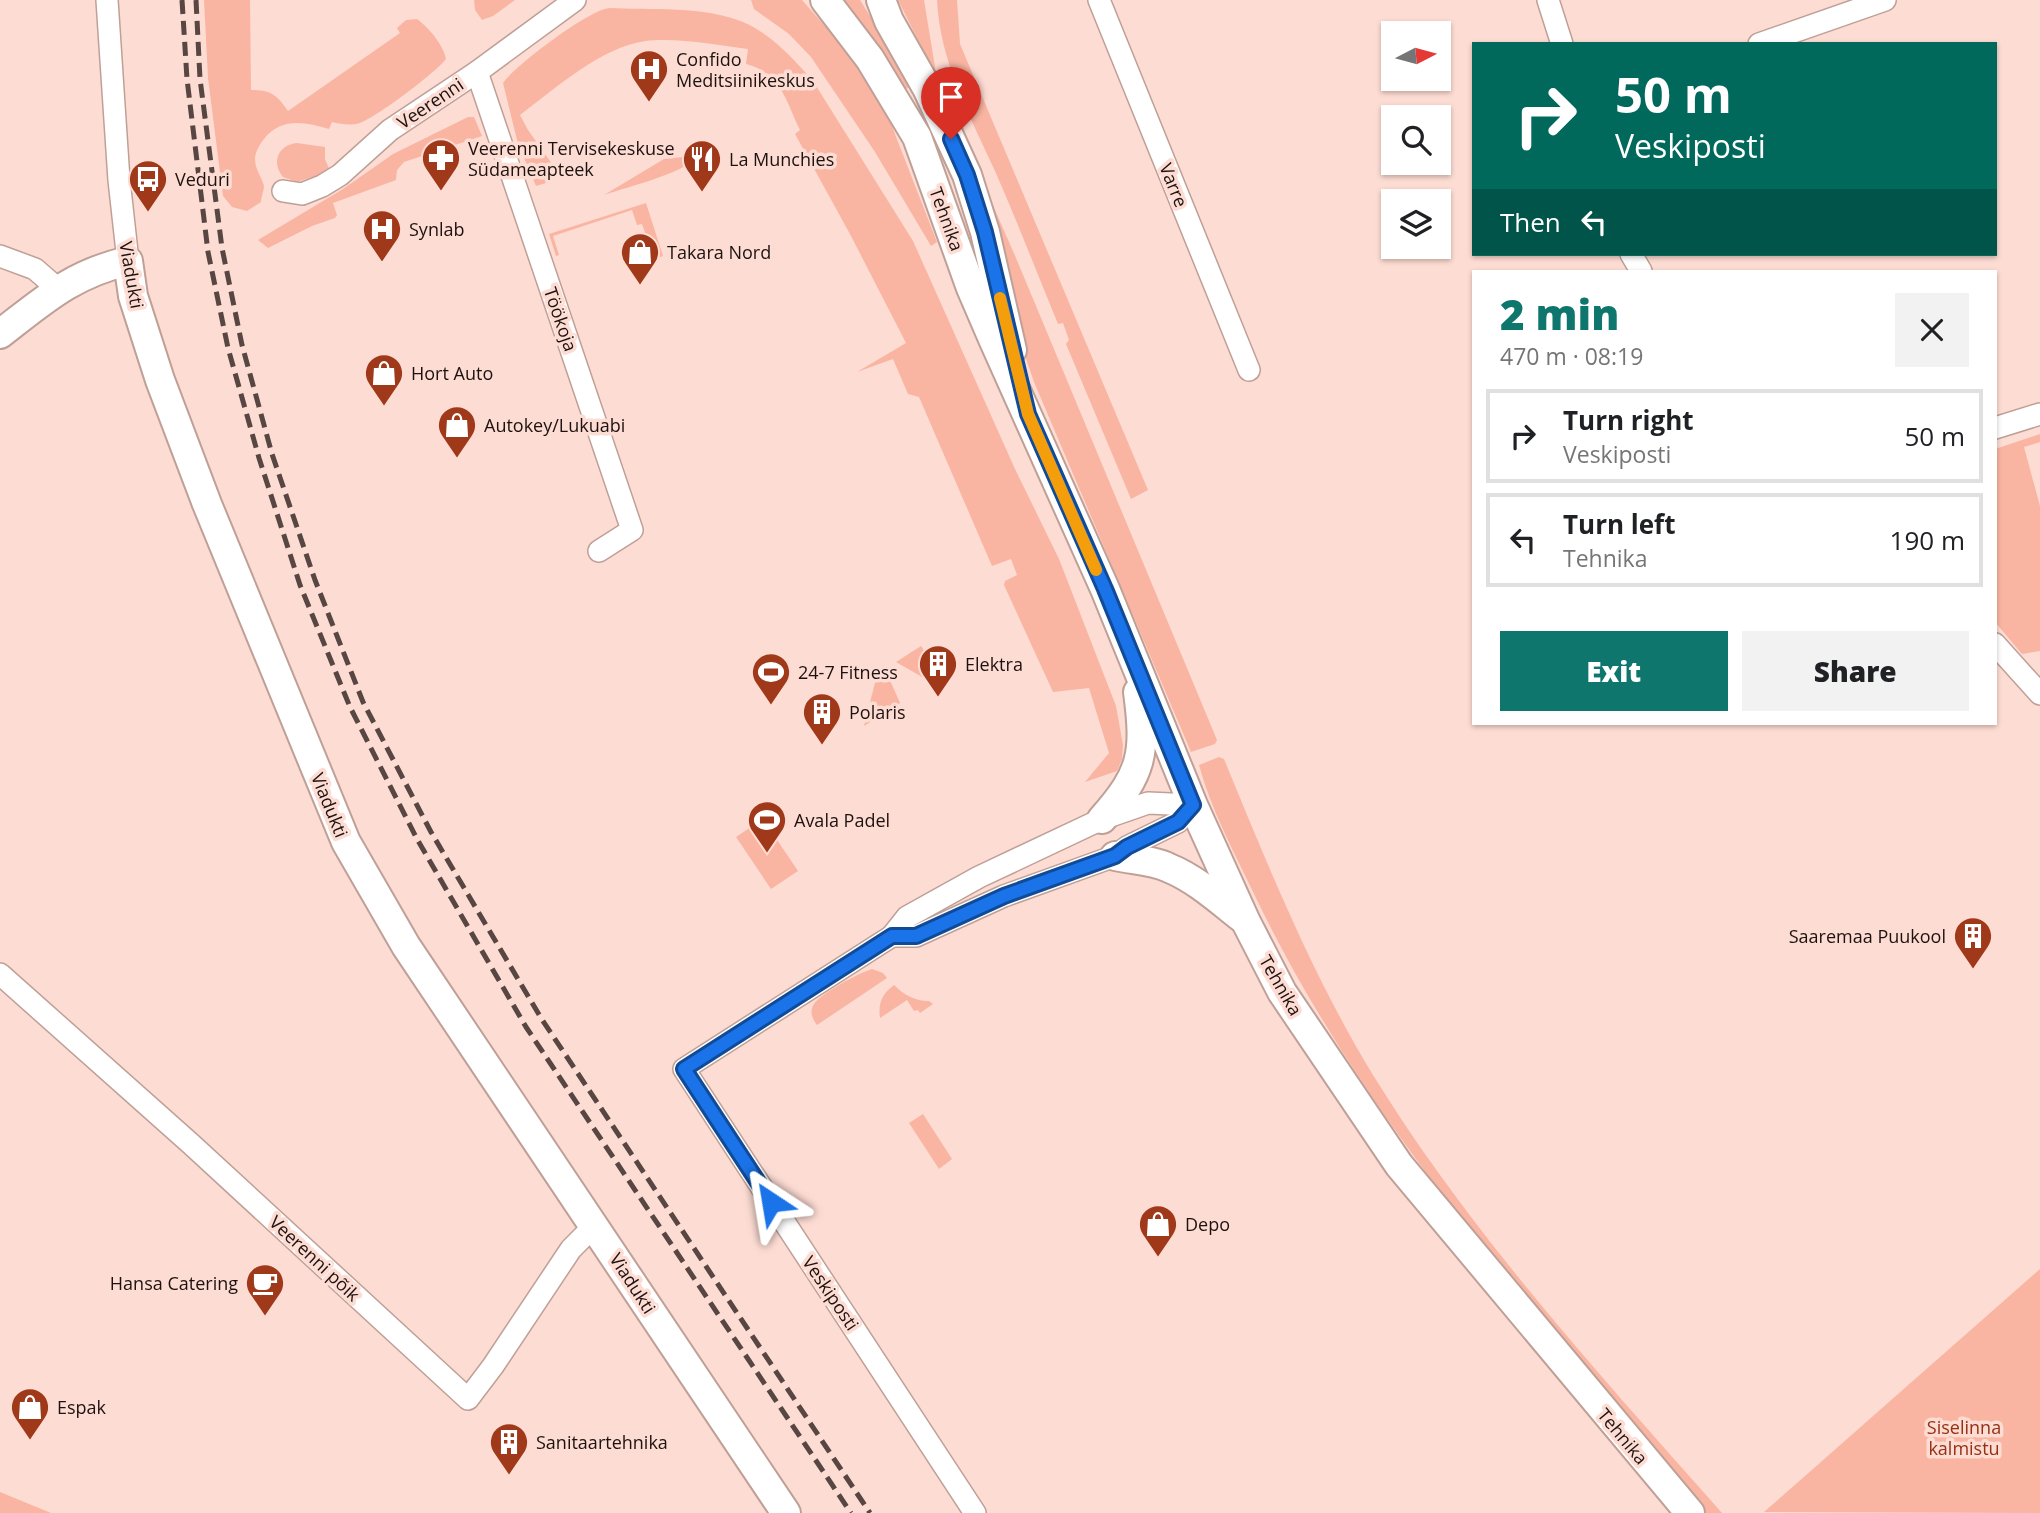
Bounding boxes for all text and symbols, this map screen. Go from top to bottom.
north arrow [1381,21,1451,91]
map controls [1381,21,1451,259]
place label: Confido Meditsiinikeskus [676,47,815,92]
hospital icon: Confido Meditsiinikeskus [628,48,670,103]
text: 50 m [1615,61,1732,127]
pin [921,67,981,139]
icon: right [1500,70,1591,161]
street label: Veerenni [392,72,468,134]
icon: arrive [932,78,970,116]
button: search [1381,105,1451,175]
text: Veskiposti [1615,124,1766,167]
place label: Veerenni Tervisekeskuse Südameapteek [468,136,675,181]
pharmacy icon: Veerenni Tervisekeskuse Südameapteek [420,137,462,192]
restaurant icon: La Munchies [681,138,723,193]
place label: La Munchies [729,147,834,171]
bus stop icon: Veduri [127,158,169,213]
street label: Varre [1154,159,1194,211]
place label: Veduri [175,167,230,191]
street label: Tehnika [924,184,970,254]
button: layers [1381,189,1451,259]
icon: left [1575,203,1613,241]
text: Then [1500,204,1561,240]
hospital icon: Synlab [361,208,403,263]
place label: Synlab [409,217,465,241]
shop icon: Takara Nord [619,231,661,286]
street label: Viadukti [114,240,150,310]
place label: Takara Nord [667,240,771,264]
street label: Töökoja [539,284,583,354]
text: 2 min [1500,285,1619,342]
button: close [1895,293,1969,367]
text: 470 m · 08:19 [1500,340,1643,372]
shop icon: Hort Auto [363,352,405,407]
place label: Hort Auto [411,361,493,385]
text: Turn right [1563,402,1694,438]
shop icon: Autokey/Lukuabi [436,404,478,459]
place label: Autokey/Lukuabi [484,413,625,437]
icon: right [1504,417,1542,455]
text: 50 m [1904,418,1965,454]
text: Veskiposti [1563,438,1671,470]
text: Turn left [1563,506,1675,542]
icon: left [1504,521,1542,559]
text: 190 m [1890,522,1965,558]
text: Tehnika [1563,542,1647,574]
button: Exit [1500,631,1728,711]
button: Share [1742,631,1969,711]
building icon: Elektra [917,643,959,698]
sports icon: 24-7 Fitness [750,651,792,706]
place label: Elektra [965,652,1023,676]
place label: 24-7 Fitness [798,660,898,684]
building icon: Polaris [801,691,843,746]
place label: Polaris [849,700,906,724]
street label: Viadukti [306,769,354,841]
sports icon: Avala Padel [746,799,788,854]
place label: Avala Padel [794,808,890,832]
building icon: Saaremaa Puukool [1952,915,1994,970]
place label: Saaremaa Puukool [1789,924,1946,948]
street label: Tehnika [1254,950,1308,1020]
position arrow [734,1165,808,1239]
shop icon: Depo [1137,1203,1179,1258]
street label: Veerenni põik [265,1210,366,1307]
place label: Depo [1185,1212,1230,1236]
street label: Viadukti [604,1248,662,1318]
street label: Veskiposti [797,1251,865,1335]
cafe icon: Hansa Catering [244,1262,286,1317]
place label: Hansa Catering [110,1271,238,1295]
shop icon: Espak [9,1386,51,1441]
place label: Espak [57,1395,107,1419]
street label: Tehnika [1593,1403,1653,1469]
park label: Siselinna kalmistu [1927,1415,2001,1460]
building icon: Sanitaartehnika [488,1421,530,1476]
place label: Sanitaartehnika [536,1430,668,1454]

